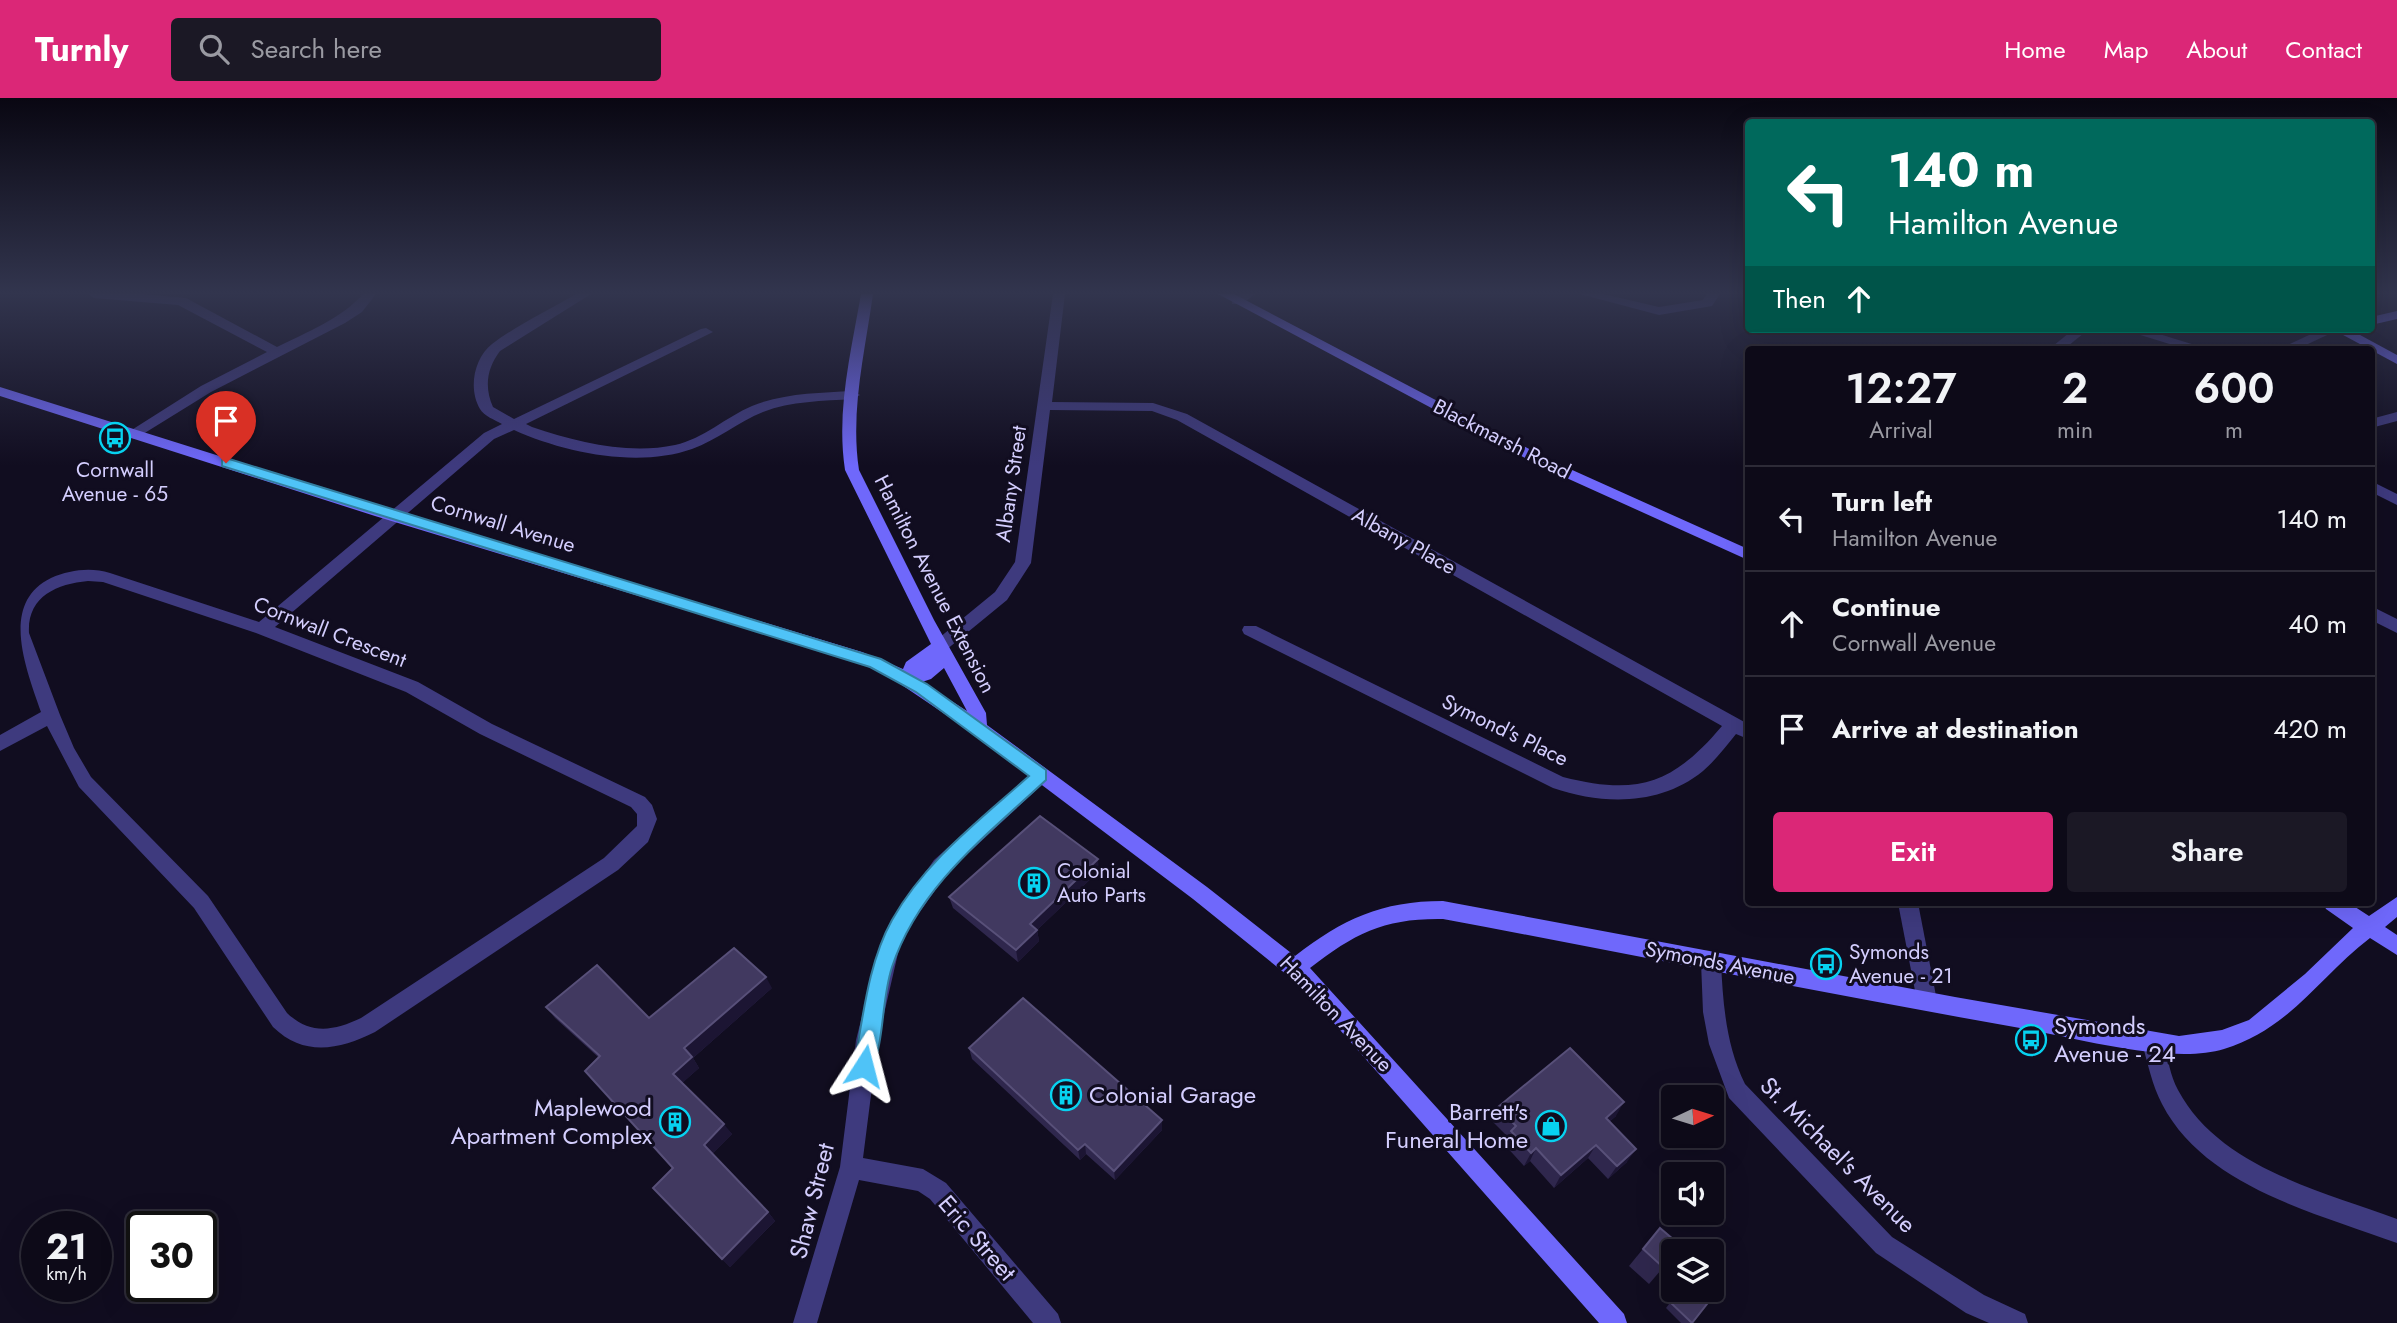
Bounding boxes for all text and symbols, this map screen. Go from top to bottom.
search box [171,18,661,81]
text: Turnly [35,26,129,73]
icon: search [195,30,233,68]
text: Search here [251,30,382,68]
text: Home [2004,32,2066,67]
text: Map [2104,32,2148,67]
text: About [2186,32,2247,67]
text: Contact [2285,32,2362,67]
text: 140 m [1888,135,2034,205]
icon: left [1773,147,1864,238]
text: Hamilton Avenue [1888,200,2118,246]
text: Then [1773,280,1826,318]
icon: ahead [1840,280,1878,318]
text: 12:27 [1846,358,1957,419]
text: 2 [2062,358,2088,419]
text: 600 [2194,358,2274,419]
pin [196,391,256,463]
street label: Blackmarsh Road [1428,391,1576,487]
icon: arrive [207,402,245,440]
text: Arrival [1869,413,1933,447]
text: min [2057,413,2093,447]
text: m [2225,413,2243,447]
bus stop icon: Cornwall Avenue - 65 [98,421,132,455]
street label: Albany Street [988,424,1034,544]
place label: Cornwall Avenue - 65 [62,455,168,509]
street label: Hamilton Avenue Extension [867,470,1003,698]
text: Turn left [1832,483,1932,521]
street label: Cornwall Avenue [427,488,579,560]
street label: Albany Place [1347,500,1462,582]
icon: left [1773,500,1811,538]
text: 140 m [2276,500,2347,538]
text: Hamilton Avenue [1832,521,1997,555]
text: Continue [1832,588,1941,626]
street label: Cornwall Crescent [249,589,411,675]
icon: ahead [1773,605,1811,643]
text: 40 m [2288,605,2347,643]
text: Cornwall Avenue [1832,626,1996,660]
street label: Symond's Place [1437,686,1574,774]
icon: arrive [1773,710,1811,748]
text: Arrive at destination [1832,710,2079,748]
text: 420 m [2273,710,2347,748]
button: Exit [1773,812,2053,892]
button: Share [2067,812,2347,892]
place label: Colonial Auto Parts [1057,856,1146,910]
building icon: Colonial Auto Parts [1017,866,1051,900]
street label: Symonds Avenue [1643,934,1798,992]
place label: Symonds Avenue - 21 [1849,937,1953,991]
bus stop icon: Symonds Avenue - 21 [1809,947,1843,981]
street label: Hamilton Avenue [1273,949,1399,1079]
place label: Symonds Avenue - 24 [2054,1008,2176,1071]
bus stop icon: Symonds Avenue - 24 [2014,1023,2048,1057]
position arrow [827,1029,901,1103]
street label: St. Michael's Avenue [1752,1069,1924,1241]
place label: Colonial Garage [1089,1077,1256,1112]
building icon: Colonial Garage [1049,1078,1083,1112]
north arrow [1661,1085,1724,1148]
map controls [1661,1085,1724,1302]
place label: Maplewood Apartment Complex [451,1090,653,1153]
place label: Barrett's Funeral Home [1385,1094,1528,1157]
building icon: Maplewood Apartment Complex [658,1105,692,1139]
shop icon: Barrett's Funeral Home [1534,1109,1568,1143]
street label: Shaw Street [780,1139,843,1262]
button: sound [1661,1162,1724,1225]
street label: Eric Street [930,1187,1025,1288]
speed limit sign: 30 [126,1211,217,1302]
text: 21 [46,1222,87,1272]
button: layers [1661,1239,1724,1302]
text: km/h [46,1261,87,1287]

